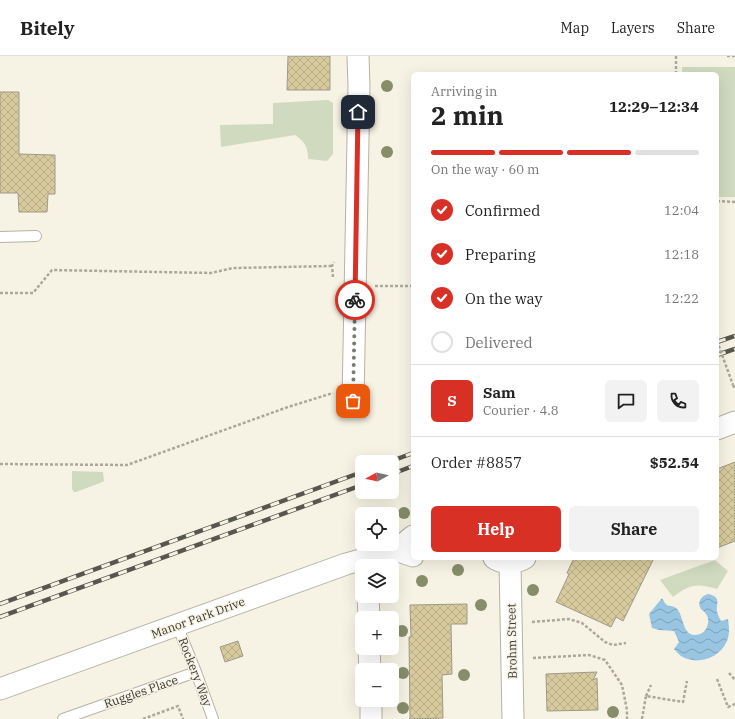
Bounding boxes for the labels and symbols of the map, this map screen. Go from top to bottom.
pin [341,95,375,129]
courier [335,280,375,320]
pin [336,384,370,418]
north arrow [355,455,399,499]
street label: Manor Park Drive [149,594,247,641]
street label: Brohm Street [503,603,520,679]
street label: Rockery Way [175,635,216,709]
street label: Ruggles Place [102,672,180,711]

